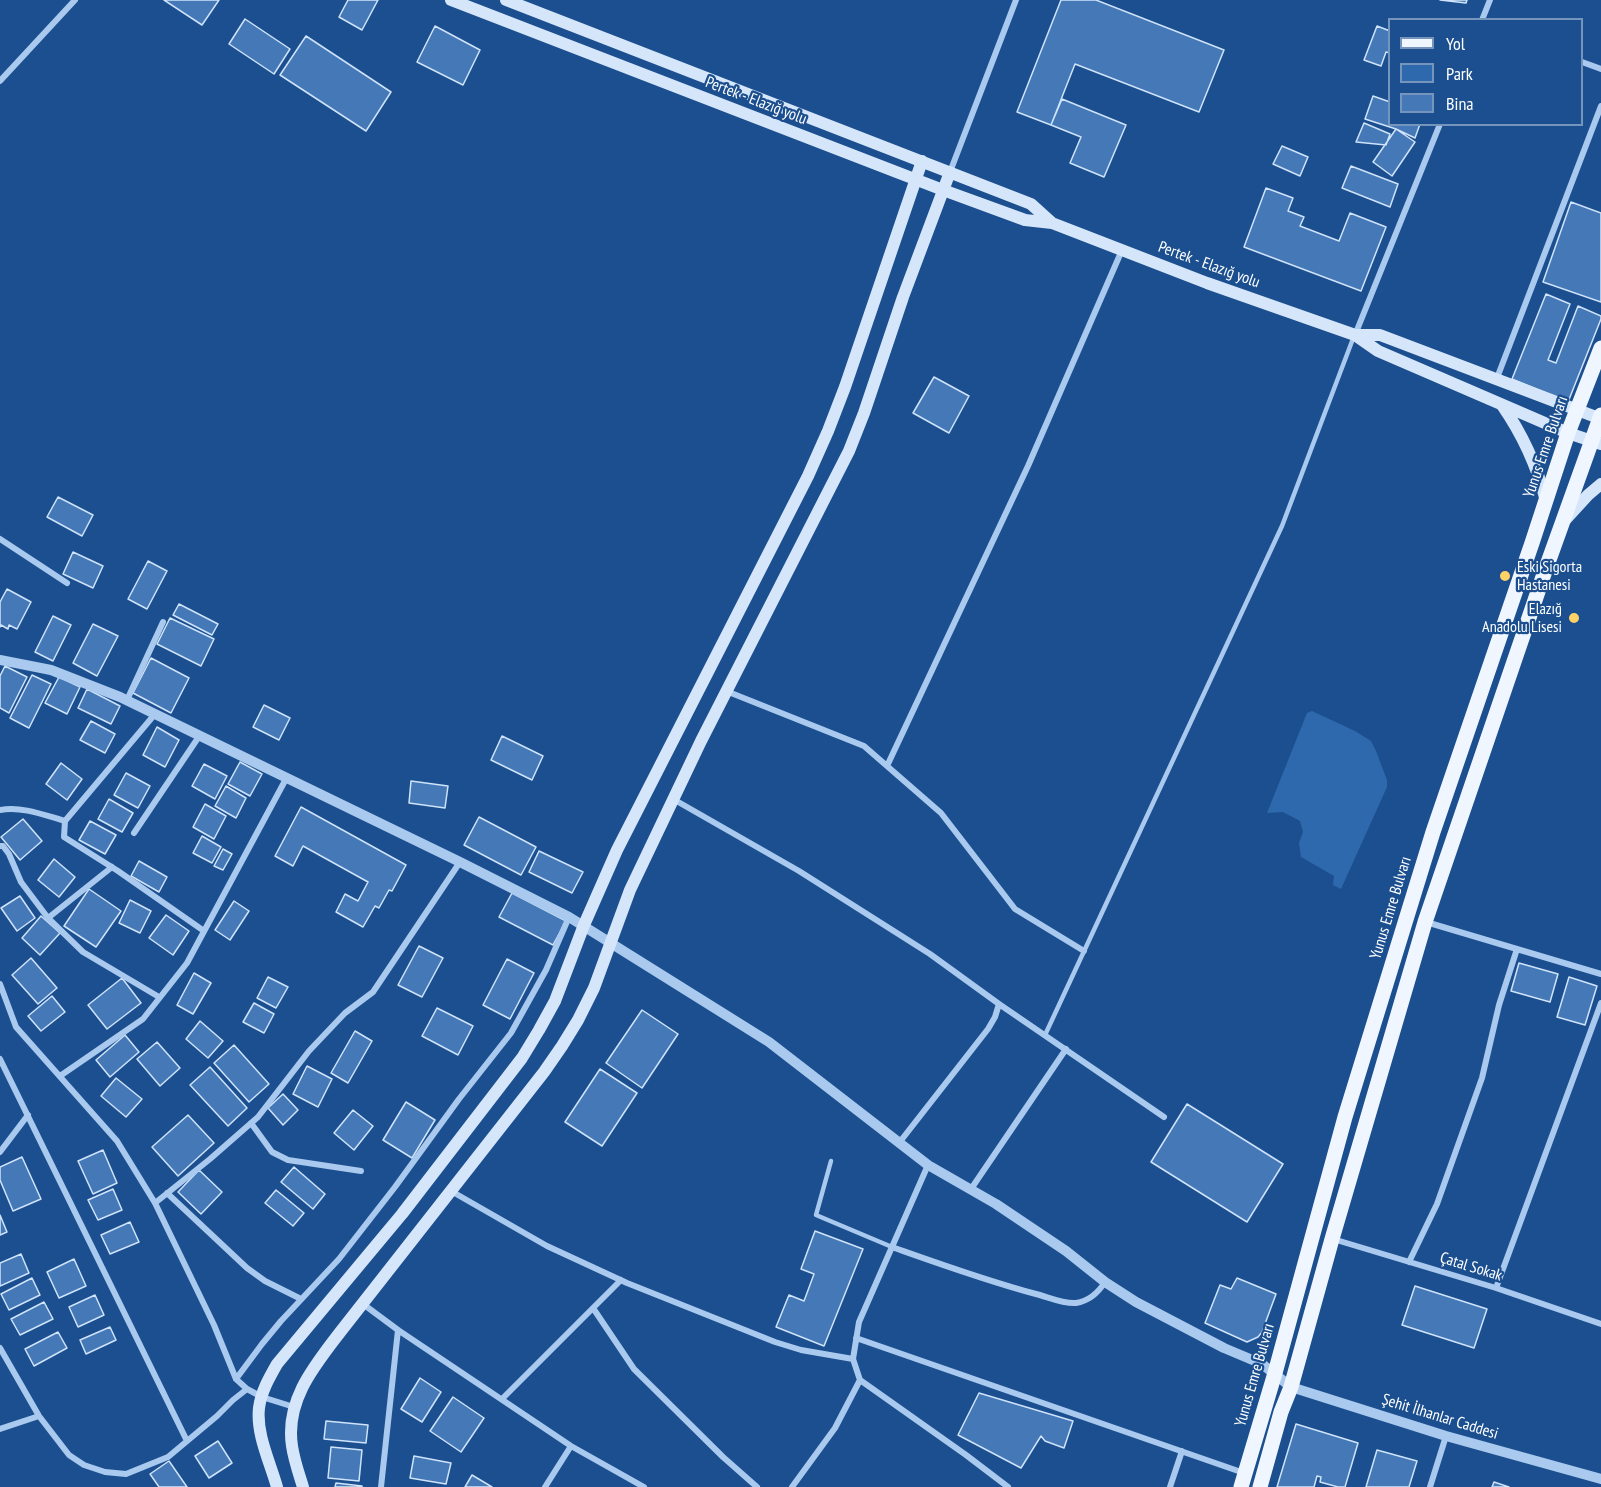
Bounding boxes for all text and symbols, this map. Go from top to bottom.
legend [1388,18,1583,126]
text: Yol [1446,32,1465,55]
text: Park [1446,62,1473,85]
street label: Pertek - Elazığ yolu [703,73,809,129]
text: Bina [1446,92,1474,115]
street label: Pertek - Elazığ yolu [1156,238,1262,292]
street label: Yunus Emre Bulvarı [1520,394,1572,500]
place label: Eski Sigorta Hastanesi [1517,557,1582,595]
marker: Eski Sigorta Hastanesi [1498,569,1512,583]
place label: Elazığ Anadolu Lisesi [1482,599,1562,637]
marker: Elazığ Anadolu Lisesi [1567,611,1581,625]
street label: Yunus Emre Bulvarı [1366,854,1416,962]
street label: Çatal Sokak [1438,1248,1504,1286]
street label: Yunus Emre Bulvarı [1231,1321,1279,1429]
street label: Şehit İlhanlar Caddesi [1380,1390,1500,1444]

